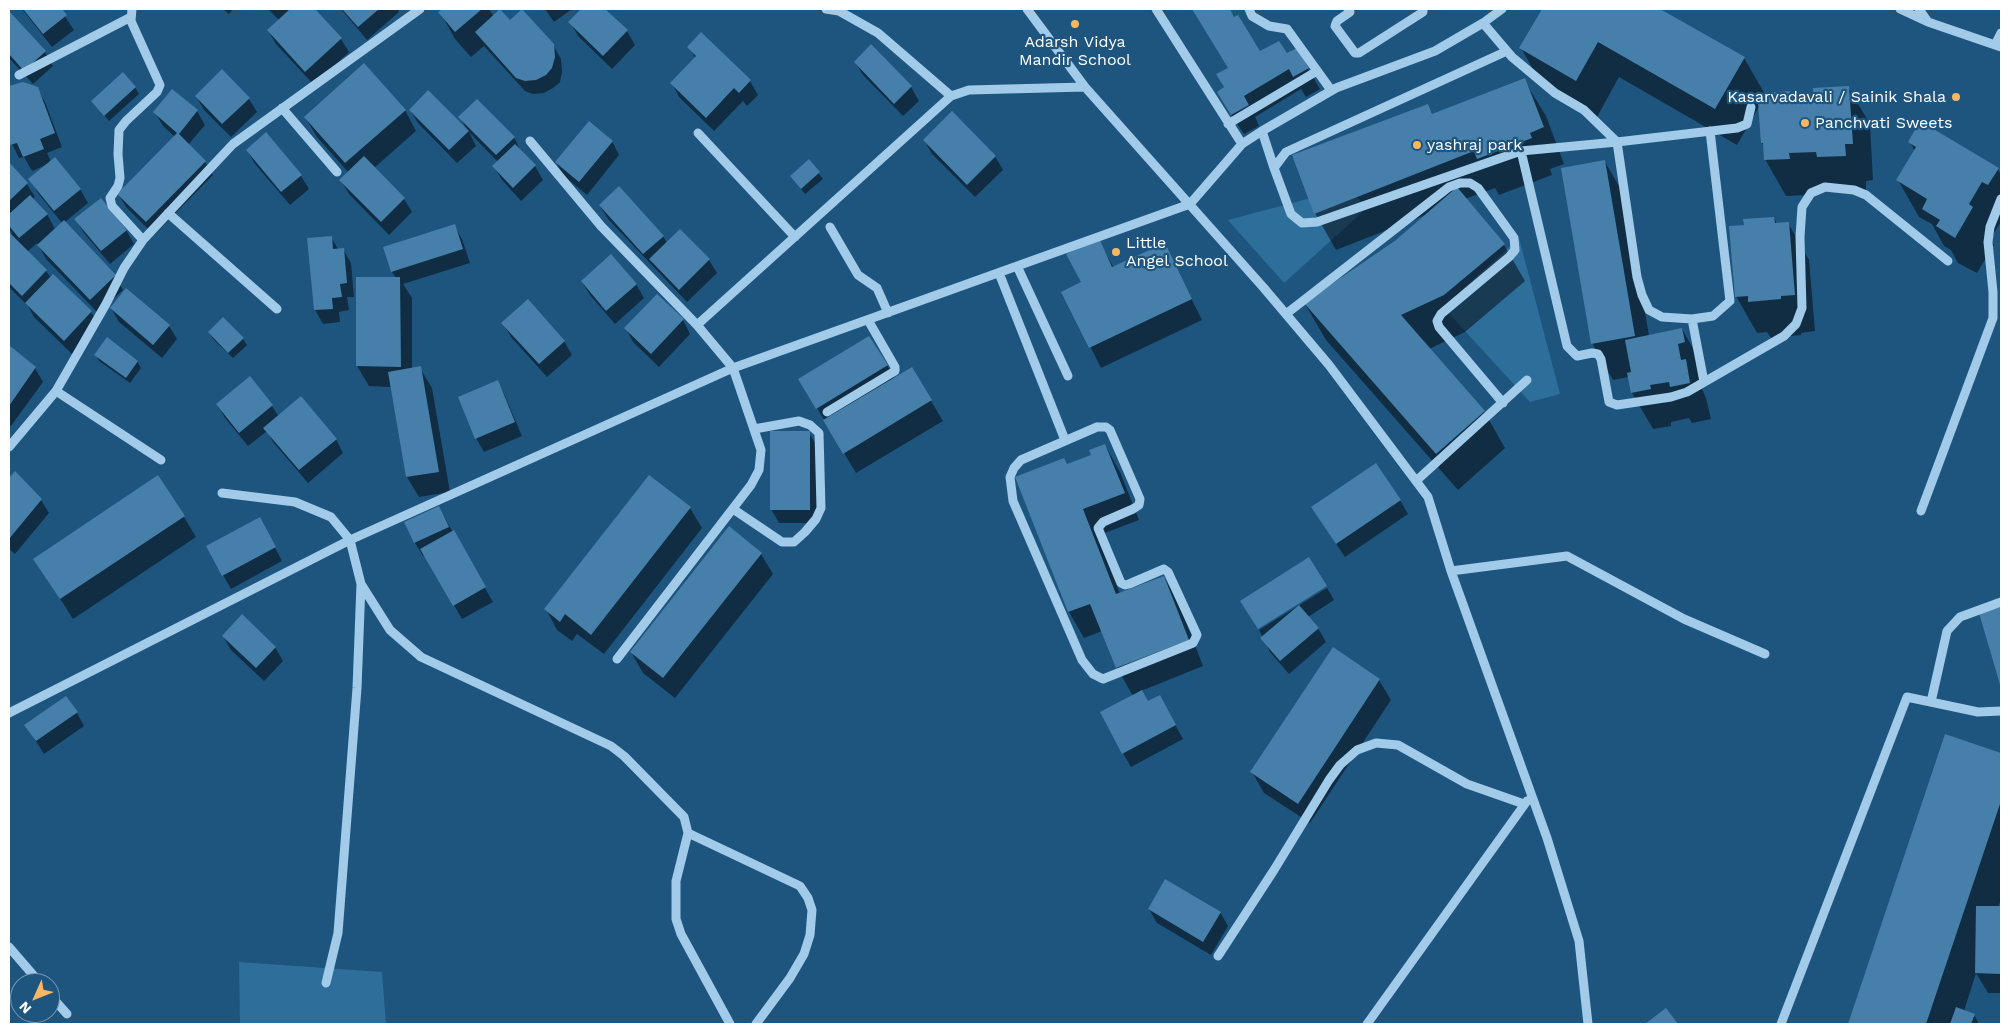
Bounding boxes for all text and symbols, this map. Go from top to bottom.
marker: Adarsh Vidya Mandir School [1069,18,1081,30]
place label: Adarsh Vidya Mandir School [1019,32,1131,70]
place label: Kasarvadavali / Sainik Shala [1727,87,1946,107]
marker: Kasarvadavali / Sainik Shala [1950,91,1962,103]
place label: Panchvati Sweets [1815,113,1952,133]
marker: Panchvati Sweets [1799,117,1811,129]
place label: yashraj park [1427,135,1522,155]
marker: yashraj park [1411,139,1423,151]
place label: Little Angel School [1126,233,1228,271]
marker: Little Angel School [1110,246,1122,258]
north arrow [10,973,60,1023]
text: N [16,998,34,1017]

